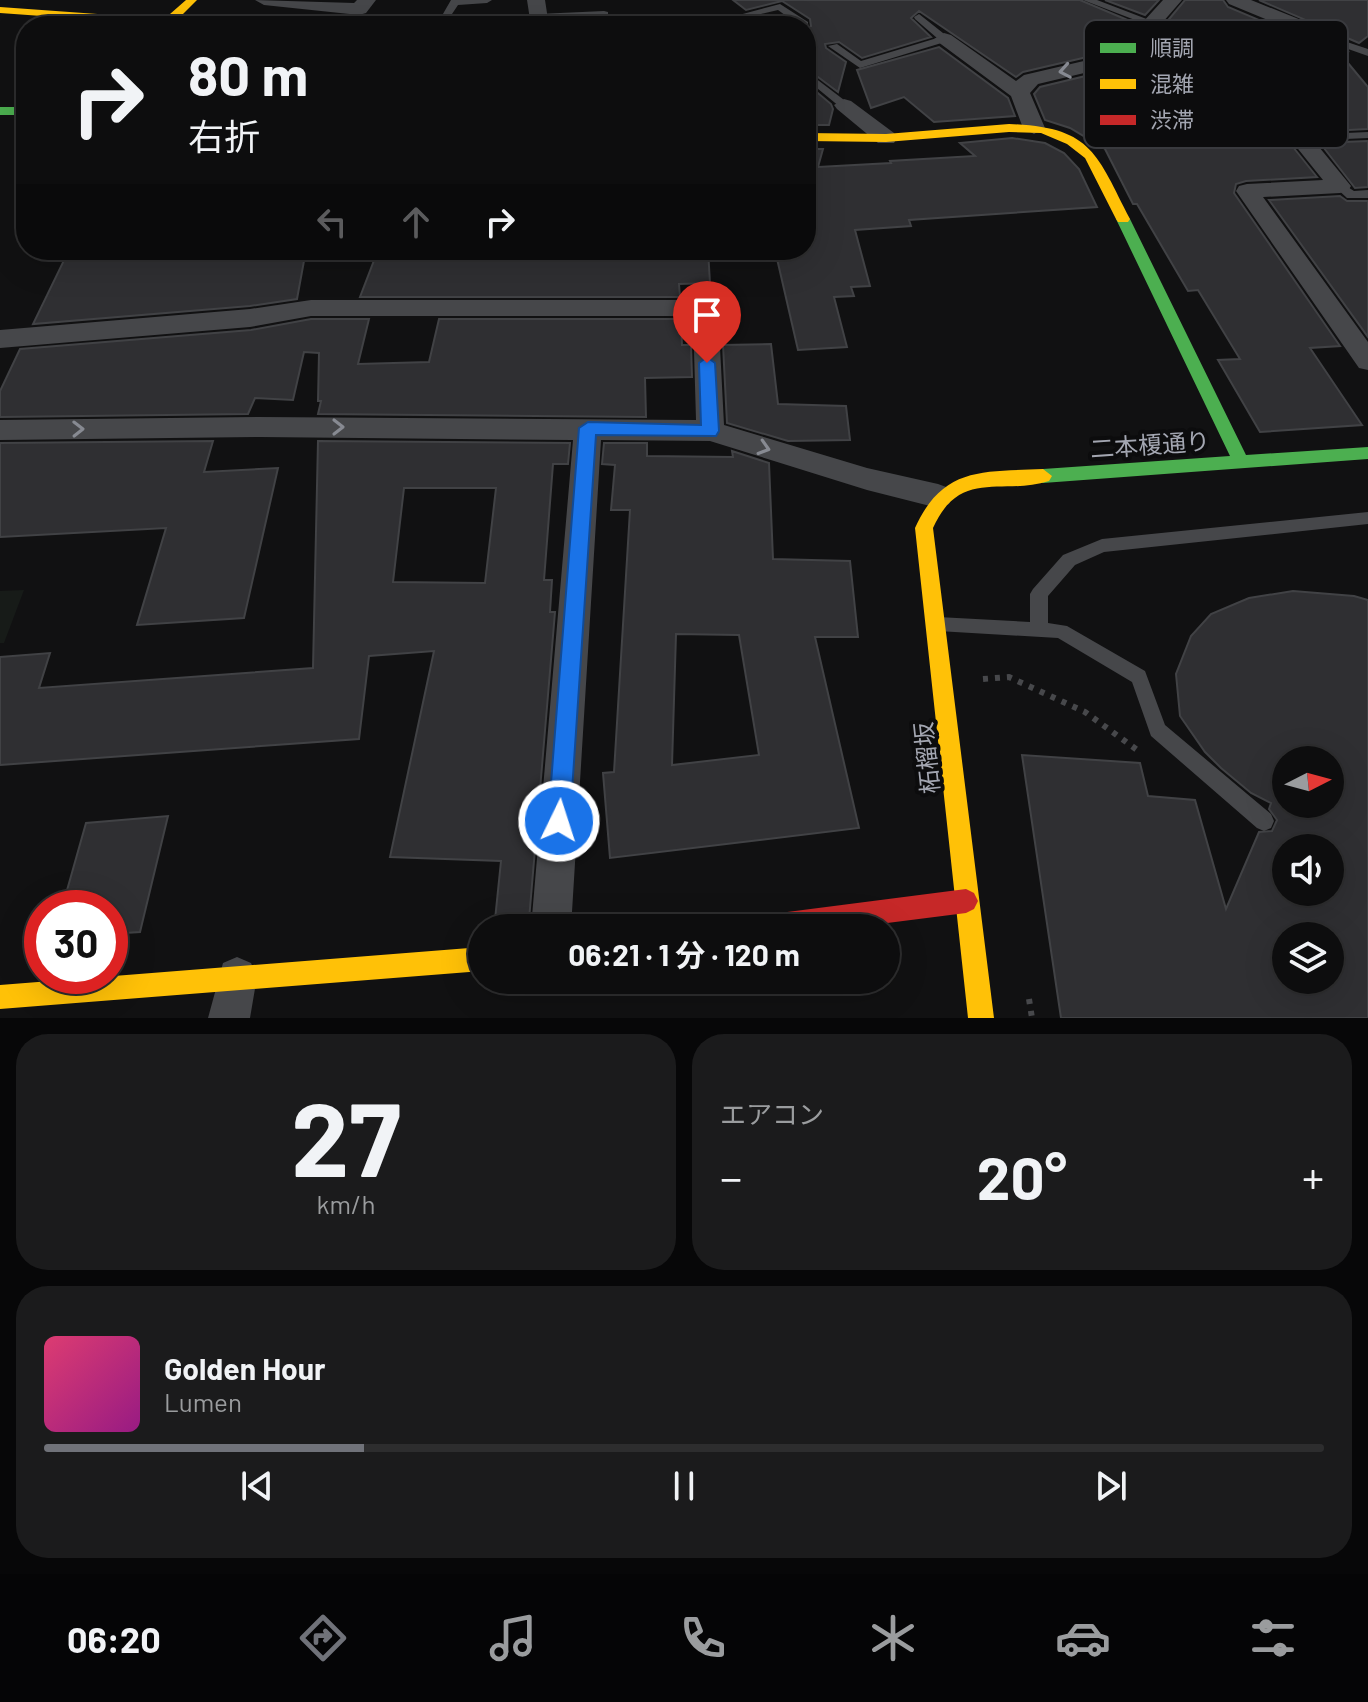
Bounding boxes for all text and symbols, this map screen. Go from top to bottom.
legend [1084,20,1348,148]
text: 順調 [1150,34,1194,60]
text: 80 m [188,40,308,107]
icon: right [56,48,160,152]
one-way arrow [1058,61,1072,78]
text: 混雑 [1150,70,1194,96]
text: 渋滞 [1150,106,1194,132]
text: 右折 [188,114,260,157]
icon: left [310,200,354,244]
icon: ahead [394,200,438,244]
icon: right [478,200,522,244]
pin [673,281,741,363]
icon: arrive [685,293,729,337]
one-way arrow [332,418,345,436]
one-way arrow [72,420,85,438]
street label: 二本榎通り [1089,425,1211,463]
one-way arrow [756,439,770,455]
street label: 柘榴坂 [908,721,944,795]
north arrow [1272,746,1344,818]
map controls [1272,746,1344,994]
position arrow [517,779,601,863]
button: sound [1272,834,1344,906]
speed limit sign: 30 [24,890,128,994]
button: layers [1272,922,1344,994]
text: 06:21 · 1 分 · 120 m [568,936,800,972]
text: 27 [291,1073,401,1198]
text: エアコン [720,1098,824,1129]
text: 20° [977,1140,1067,1212]
text: − [720,1150,742,1203]
text: + [1302,1150,1324,1203]
text: km/h [317,1188,375,1219]
text: Golden Hour [164,1350,326,1386]
text: Lumen [164,1386,242,1417]
icon: previous [235,1464,279,1508]
icon: pause [662,1464,706,1508]
icon: next [1089,1464,1133,1508]
icon: directions [295,1610,351,1666]
icon: music [485,1610,541,1666]
icon: phone [675,1610,731,1666]
icon: climate [865,1610,921,1666]
icon: car [1055,1610,1111,1666]
icon: filters [1245,1610,1301,1666]
text: 06:20 [67,1617,161,1660]

